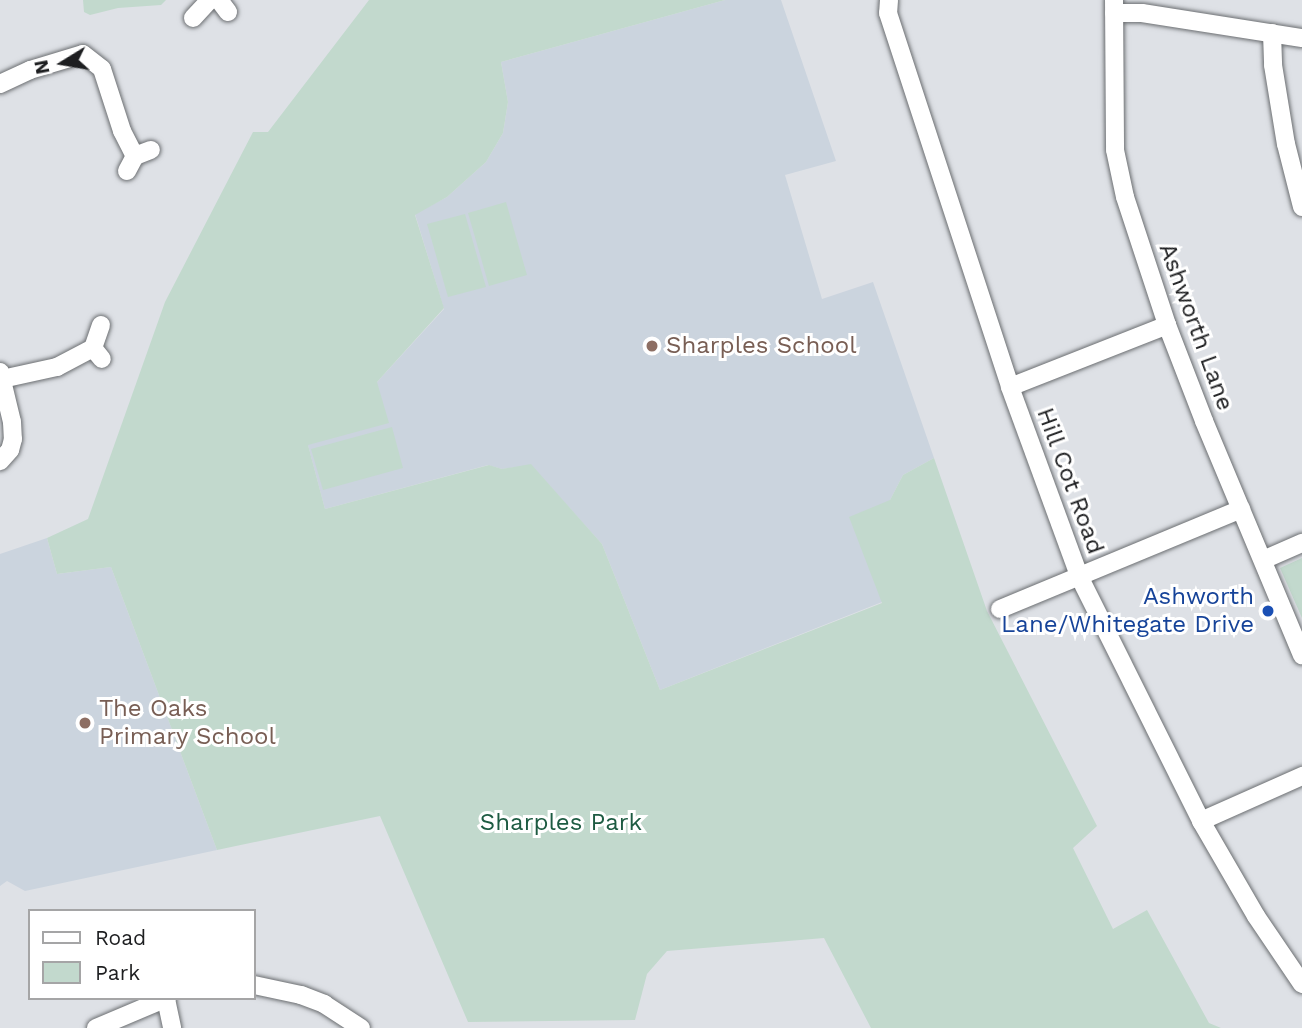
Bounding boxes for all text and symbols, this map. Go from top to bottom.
north arrow [28,28,98,98]
text: N [29,58,55,76]
street label: Ashworth Lane [1152,239,1240,415]
place label: Sharples School [666,332,857,360]
marker: Sharples School [644,338,660,354]
street label: Hill Cot Road [1030,404,1110,558]
place label: Ashworth Lane/Whitegate Drive [1001,583,1254,639]
marker: Ashworth Lane/Whitegate Drive [1260,603,1276,619]
place label: The Oaks Primary School [99,695,276,751]
marker: The Oaks Primary School [77,715,93,731]
park label: Sharples Park [480,809,642,837]
legend [28,909,256,1000]
text: Road [95,925,146,950]
text: Park [95,960,140,985]

